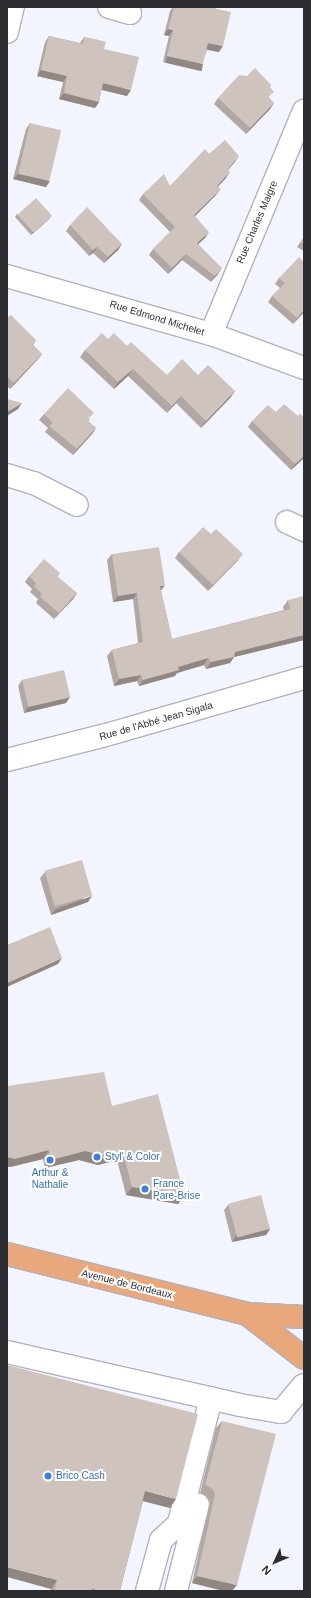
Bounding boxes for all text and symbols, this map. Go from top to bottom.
street label: Rue Charles Maigre [234,179,280,265]
street label: Rue Edmond Michelet [108,298,206,338]
street label: Rue de l'Abbé Jean Sigala [98,699,214,743]
place label: Styl' & Color [105,1151,160,1163]
marker: Styl' & Color [92,1152,102,1162]
marker: Arthur & Nathalie [45,1155,55,1165]
place label: Arthur & Nathalie [32,1166,68,1190]
place label: France Pare-Brise [153,1177,200,1200]
marker: France Pare-Brise [140,1184,150,1194]
street label: Avenue de Bordeaux [80,1267,174,1301]
place label: Brico Cash [56,1470,105,1482]
marker: Brico Cash [43,1471,53,1481]
north arrow [255,1542,295,1582]
text: N [259,1563,273,1577]

